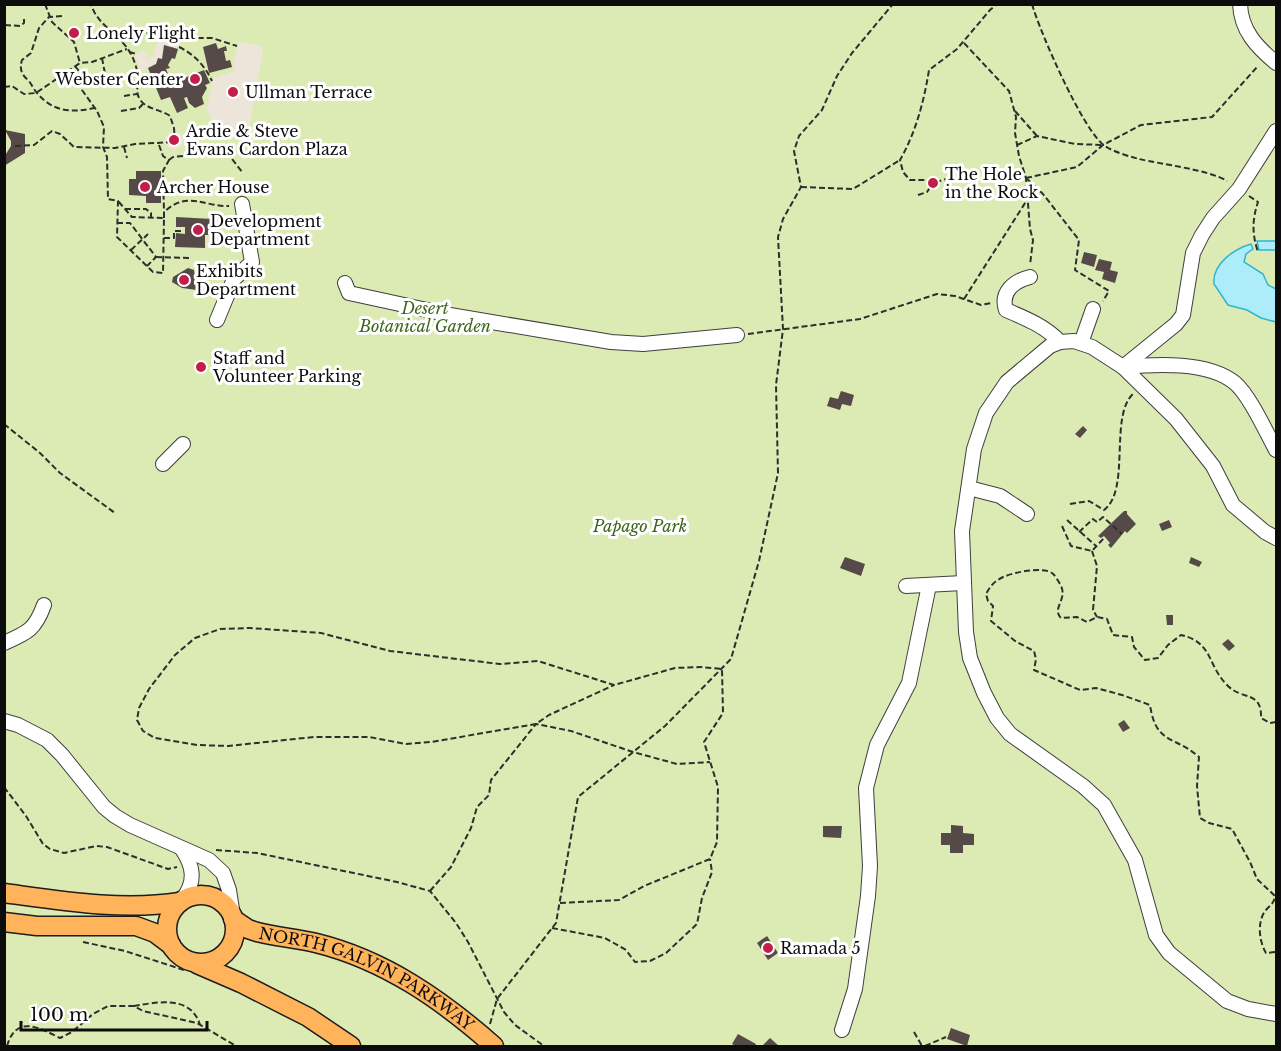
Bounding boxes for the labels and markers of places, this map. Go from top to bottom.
place label: Lonely Flight [86,23,196,43]
marker: Lonely Flight [67,26,81,40]
place label: Webster Center [55,69,183,89]
marker: Webster Center [188,72,202,86]
place label: Ullman Terrace [245,82,373,102]
marker: Ullman Terrace [226,85,240,99]
place label: Ardie & Steve Evans Cardon Plaza [185,121,348,159]
marker: Ardie & Steve Evans Cardon Plaza [167,133,181,147]
place label: The Hole in the Rock [945,164,1038,202]
marker: The Hole in the Rock [926,176,940,190]
place label: Archer House [156,177,269,197]
marker: Archer House [138,180,152,194]
place label: Development Department [210,211,322,249]
marker: Development Department [191,223,205,237]
place label: Exhibits Department [196,261,296,299]
marker: Exhibits Department [177,273,191,287]
place label: Staff and Volunteer Parking [212,348,361,386]
marker: Staff and Volunteer Parking [194,360,208,374]
place label: Ramada 5 [780,938,861,958]
marker: Ramada 5 [761,941,775,955]

